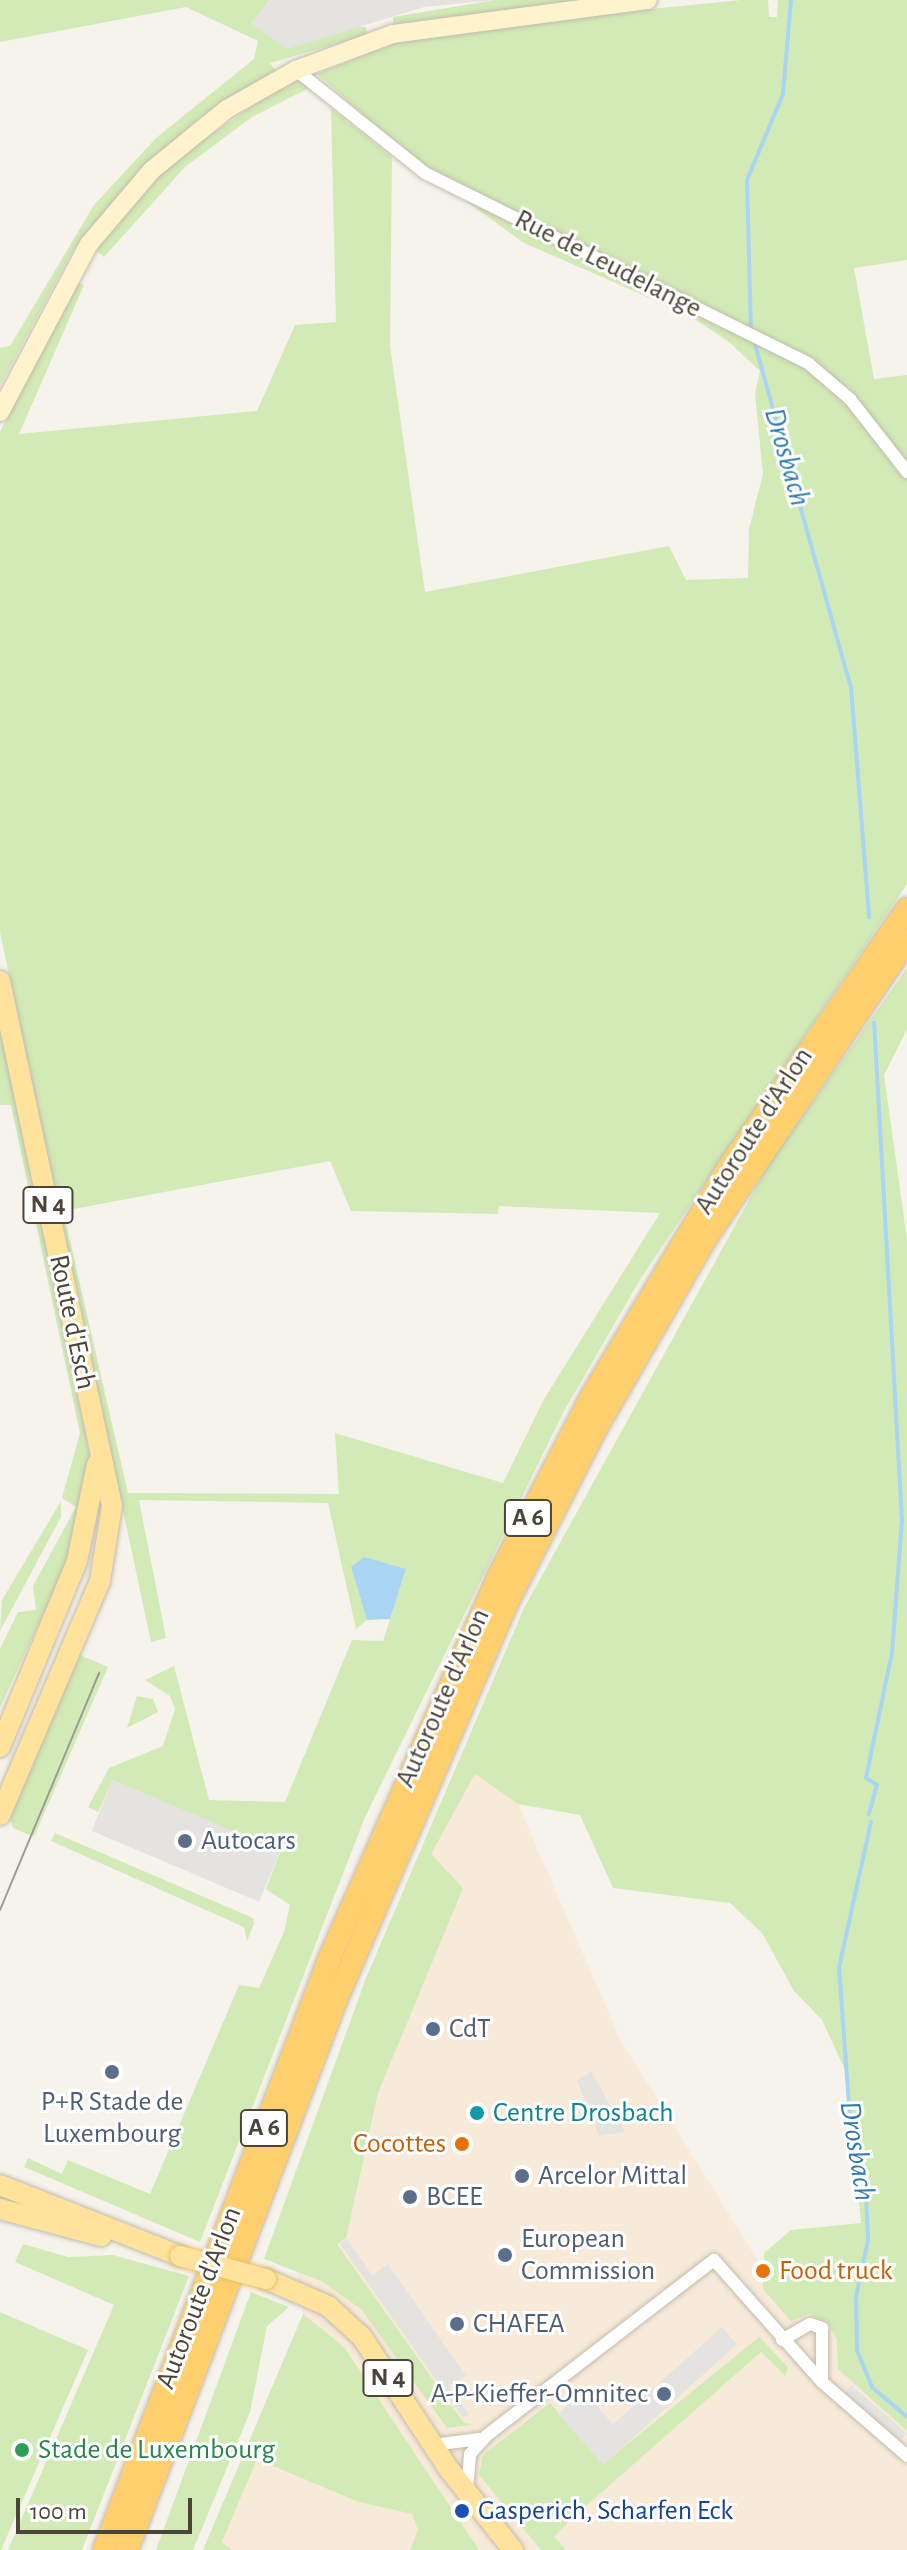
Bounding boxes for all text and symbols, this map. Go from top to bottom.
street label: Rue de Leudelange [509,202,707,326]
water label: Drosbach [756,404,818,510]
street label: Autoroute d'Arlon [688,1041,820,1221]
road number: N 4 [22,1183,74,1227]
street label: Route d'Esch [41,1252,103,1392]
road number: A 6 [502,1496,554,1540]
street label: Autoroute d'Arlon [389,1603,497,1793]
place label: Autocars [201,1824,296,1858]
marker: Autocars [176,1832,194,1850]
place label: CdT [449,2012,491,2046]
marker: CdT [424,2020,442,2038]
marker: P+R Stade de Luxembourg [103,2063,121,2081]
place label: P+R Stade de Luxembourg [41,2085,183,2151]
place label: Centre Drosbach [493,2096,674,2130]
water label: Drosbach [831,2098,883,2204]
marker: Centre Drosbach [468,2104,486,2122]
road number: A 6 [238,2106,290,2150]
place label: Cocottes [353,2127,446,2161]
marker: Cocottes [453,2135,471,2153]
place label: Arcelor Mittal [538,2159,687,2193]
marker: Arcelor Mittal [513,2167,531,2185]
place label: BCEE [426,2180,483,2214]
marker: BCEE [401,2188,419,2206]
street label: Autoroute d'Arlon [149,2202,249,2394]
place label: European Commission [521,2222,655,2288]
marker: European Commission [496,2246,514,2264]
place label: Food truck [779,2254,893,2288]
marker: Food truck [754,2262,772,2280]
place label: CHAFEA [473,2307,565,2341]
marker: CHAFEA [448,2315,466,2333]
road number: N 4 [362,2356,414,2400]
place label: A-P-Kieffer-Omnitec [431,2377,648,2411]
marker: A-P-Kieffer-Omnitec [655,2385,673,2403]
place label: Stade de Luxembourg [38,2433,275,2467]
marker: Stade de Luxembourg [13,2441,31,2459]
scale bar [20,2482,196,2532]
place label: Gasperich, Scharfen Eck [478,2494,733,2528]
text: 100 m [30,2500,87,2524]
marker: Gasperich, Scharfen Eck [453,2502,471,2520]

